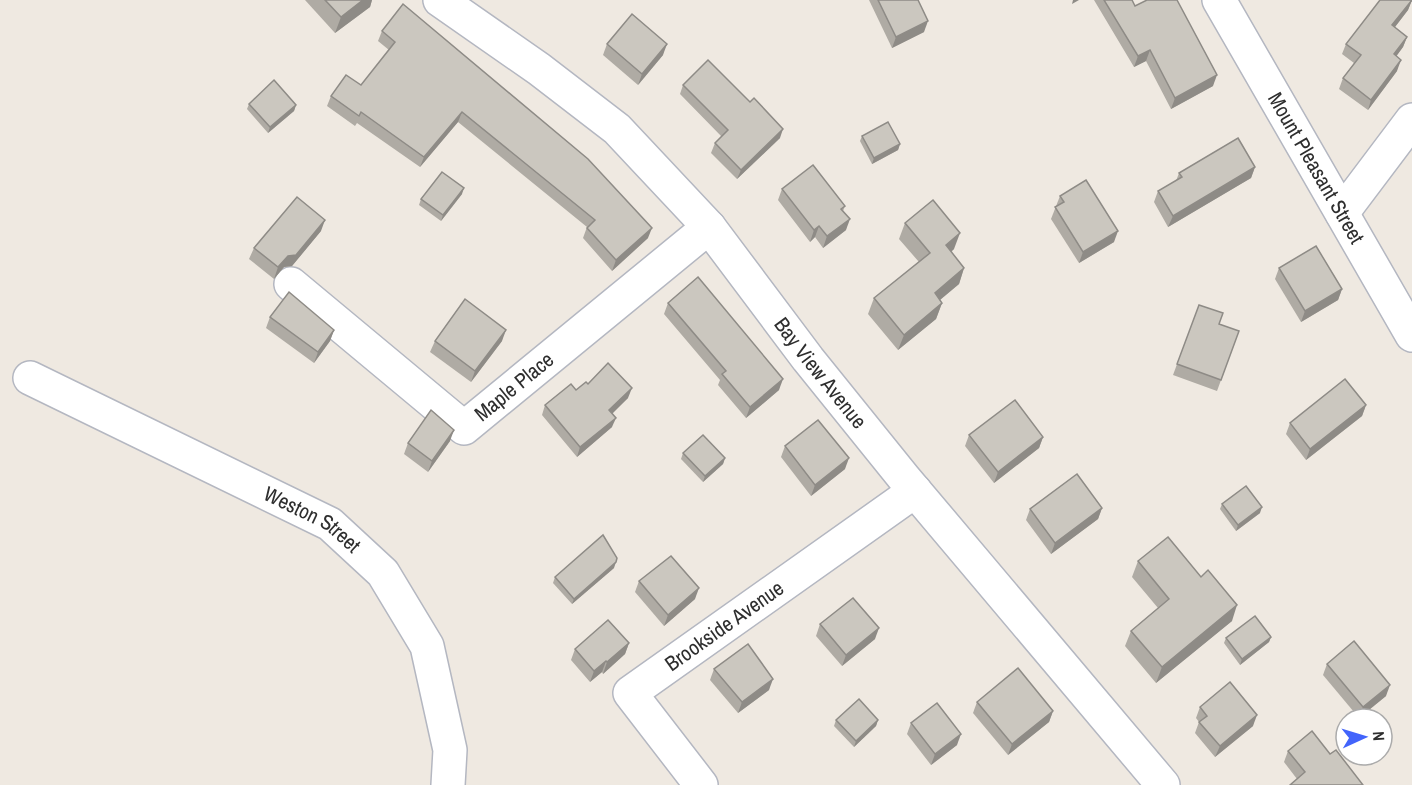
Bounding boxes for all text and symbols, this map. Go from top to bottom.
street label: Mount Pleasant Street [1261,87,1372,249]
street label: Bay View Avenue [768,311,874,435]
street label: Maple Place [468,345,560,428]
street label: Weston Street [259,479,367,559]
street label: Brookside Avenue [659,573,790,678]
north arrow [1334,707,1394,767]
text: N [1368,730,1390,741]

